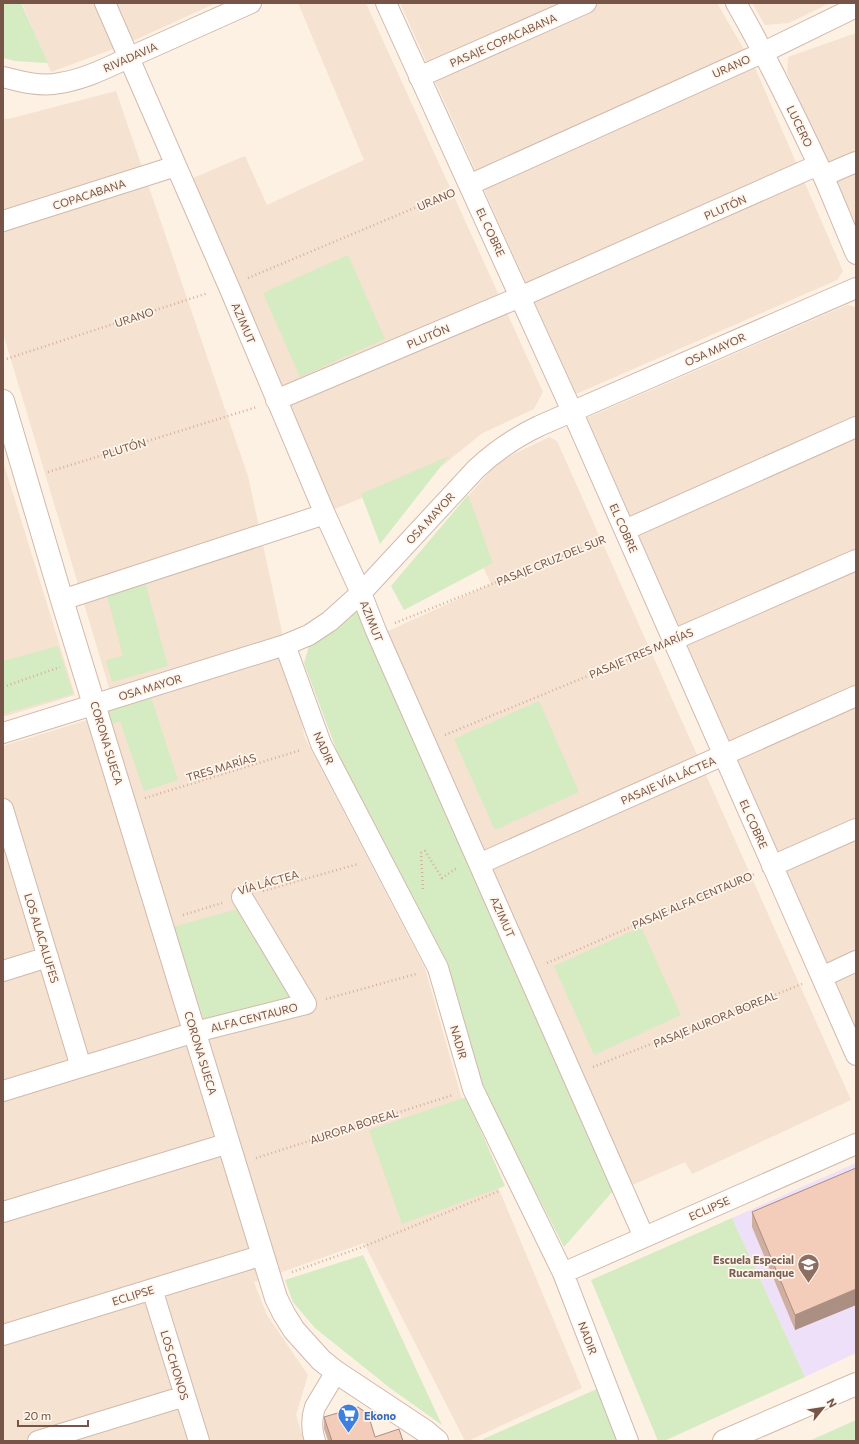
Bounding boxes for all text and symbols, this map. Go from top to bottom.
street label: PASAJE COPACABANA [448,10,559,70]
street label: RIVADAVIA [101,39,159,75]
street label: URANO [710,52,752,80]
street label: LUCERO [784,103,816,149]
street label: COPACABANA [51,176,127,212]
street label: URANO [415,185,457,213]
street label: PLUTÓN [701,191,748,222]
street label: EL COBRE [474,205,508,259]
street label: AZIMUT [230,300,258,346]
street label: URANO [113,305,155,329]
street label: PLUTÓN [404,320,451,351]
street label: OSA MAYOR [682,330,748,368]
street label: PLUTÓN [100,434,147,461]
street label: OSA MAYOR [403,489,457,546]
street label: EL COBRE [607,501,641,555]
street label: PASAJE CRUZ DEL SUR [494,532,609,589]
street label: AZIMUT [358,598,386,644]
street label: PASAJE TRES MARÍAS [587,624,695,682]
street label: OSA MAYOR [117,671,184,703]
street label: CORONA SUECA [88,700,126,787]
street label: NADIR [311,730,337,767]
street label: TRES MARÍAS [184,749,257,784]
street label: PASAJE VÍA LÁCTEA [618,752,718,808]
street label: EL COBRE [737,797,771,851]
street label: VÍA LÁCTEA [236,866,300,897]
street label: PASAJE ALFA CENTAURO [630,869,754,932]
street label: LOS ALACALUFES [22,891,62,985]
street label: AZIMUT [488,894,518,940]
street label: PASAJE AURORA BOREAL [651,988,779,1051]
street label: ALFA CENTAURO [209,1000,299,1034]
street label: CORONA SUECA [182,1010,220,1097]
street label: NADIR [448,1024,470,1061]
street label: AURORA BOREAL [308,1106,400,1146]
street label: ECLIPSE [687,1193,731,1223]
school or university icon: Escuela Especial Rucamanque [796,1252,822,1285]
place label: Escuela Especial Rucamanque [713,1253,794,1279]
street label: ECLIPSE [110,1282,156,1308]
street label: NADIR [576,1320,600,1357]
street label: LOS CHONOS [158,1329,192,1401]
north arrow [803,1388,843,1428]
text: N [824,1396,840,1410]
scale bar [18,1402,88,1428]
supermarket icon: Ekono [336,1402,362,1435]
text: 20 m [24,1408,51,1422]
place label: Ekono [364,1409,397,1422]

